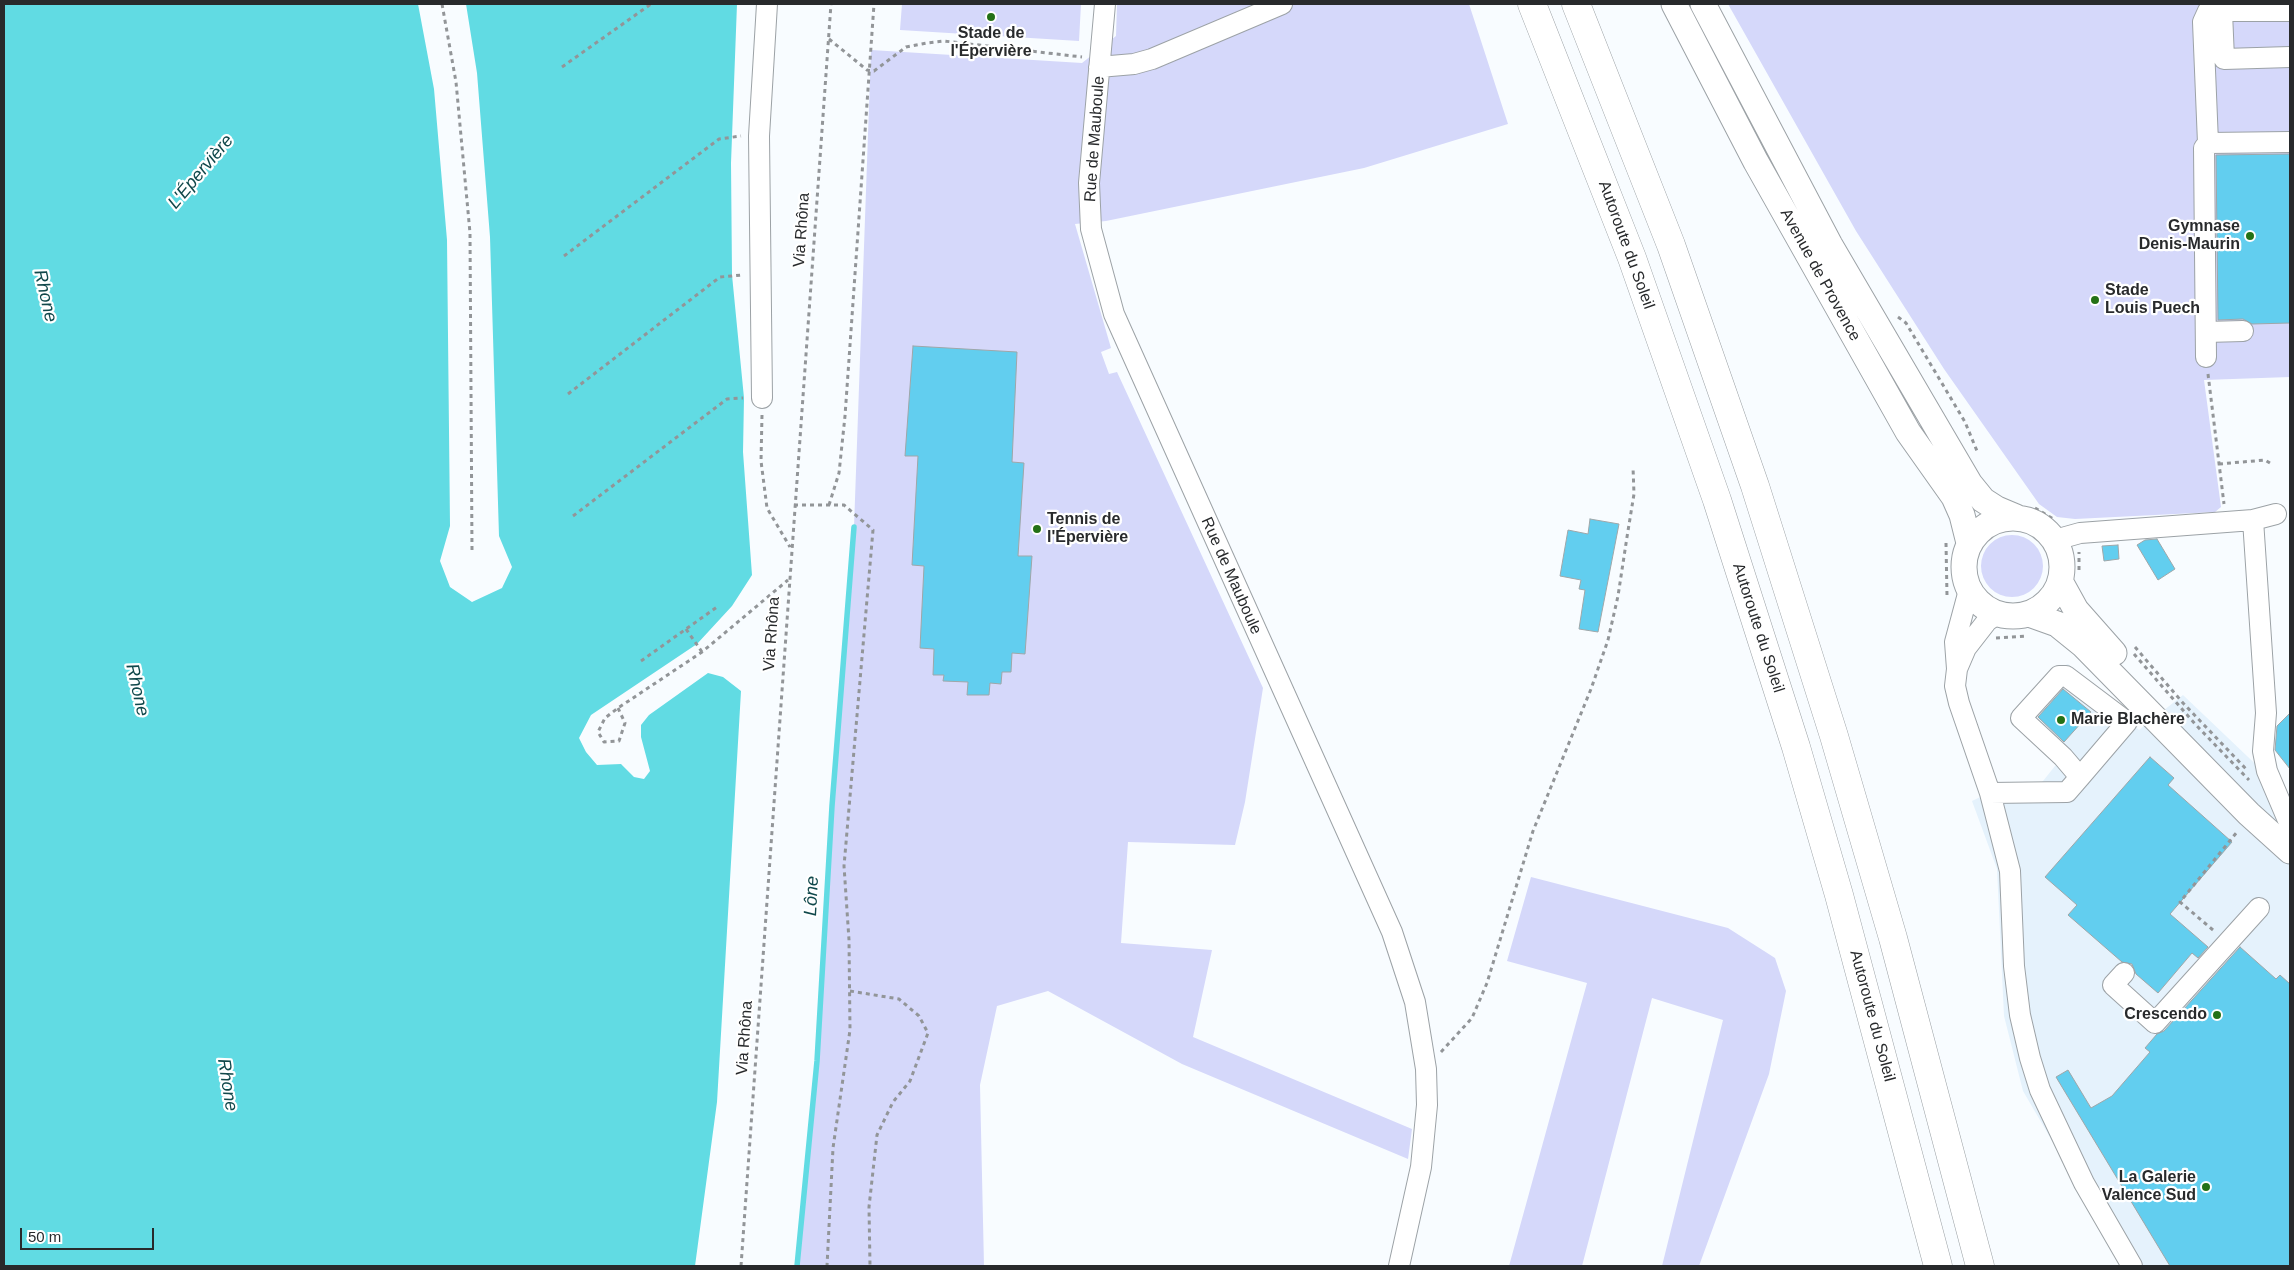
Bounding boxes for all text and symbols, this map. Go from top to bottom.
marker: Stade de l'Épervière [985,11,997,23]
place label: Stade de l'Épervière [950,24,1032,62]
street label: Rue de Mauboule [1081,75,1109,203]
water label: L'Épervière [164,130,238,214]
street label: Autoroute du Soleil [1594,178,1658,312]
street label: Via Rhôna [790,192,814,268]
street label: Avenue de Provence [1776,206,1864,344]
place label: Gymnase Denis-Maurin [2139,217,2240,255]
marker: Gymnase Denis-Maurin [2244,230,2256,242]
water label: Rhone [29,268,61,324]
place label: Stade Louis Puech [2105,281,2200,319]
marker: Stade Louis Puech [2089,294,2101,306]
place label: Tennis de l'Épervière [1047,510,1128,548]
street label: Rue de Mauboule [1197,514,1265,638]
marker: Tennis de l'Épervière [1031,523,1043,535]
street label: Autoroute du Soleil [1728,561,1788,695]
street label: Via Rhôna [760,596,784,672]
water label: Rhone [121,662,153,718]
place label: Marie Blachère [2071,710,2185,730]
marker: Marie Blachère [2055,714,2067,726]
water label: Lône [800,875,824,917]
street label: Autoroute du Soleil [1845,948,1899,1084]
street label: Via Rhôna [733,1000,757,1076]
place label: Crescendo [2124,1005,2207,1025]
marker: Crescendo [2211,1009,2223,1021]
water label: Rhone [212,1057,242,1113]
place label: La Galerie Valence Sud [2102,1168,2196,1206]
marker: La Galerie Valence Sud [2200,1181,2212,1193]
scale bar [22,1218,156,1250]
text: 50 m [28,1228,61,1245]

